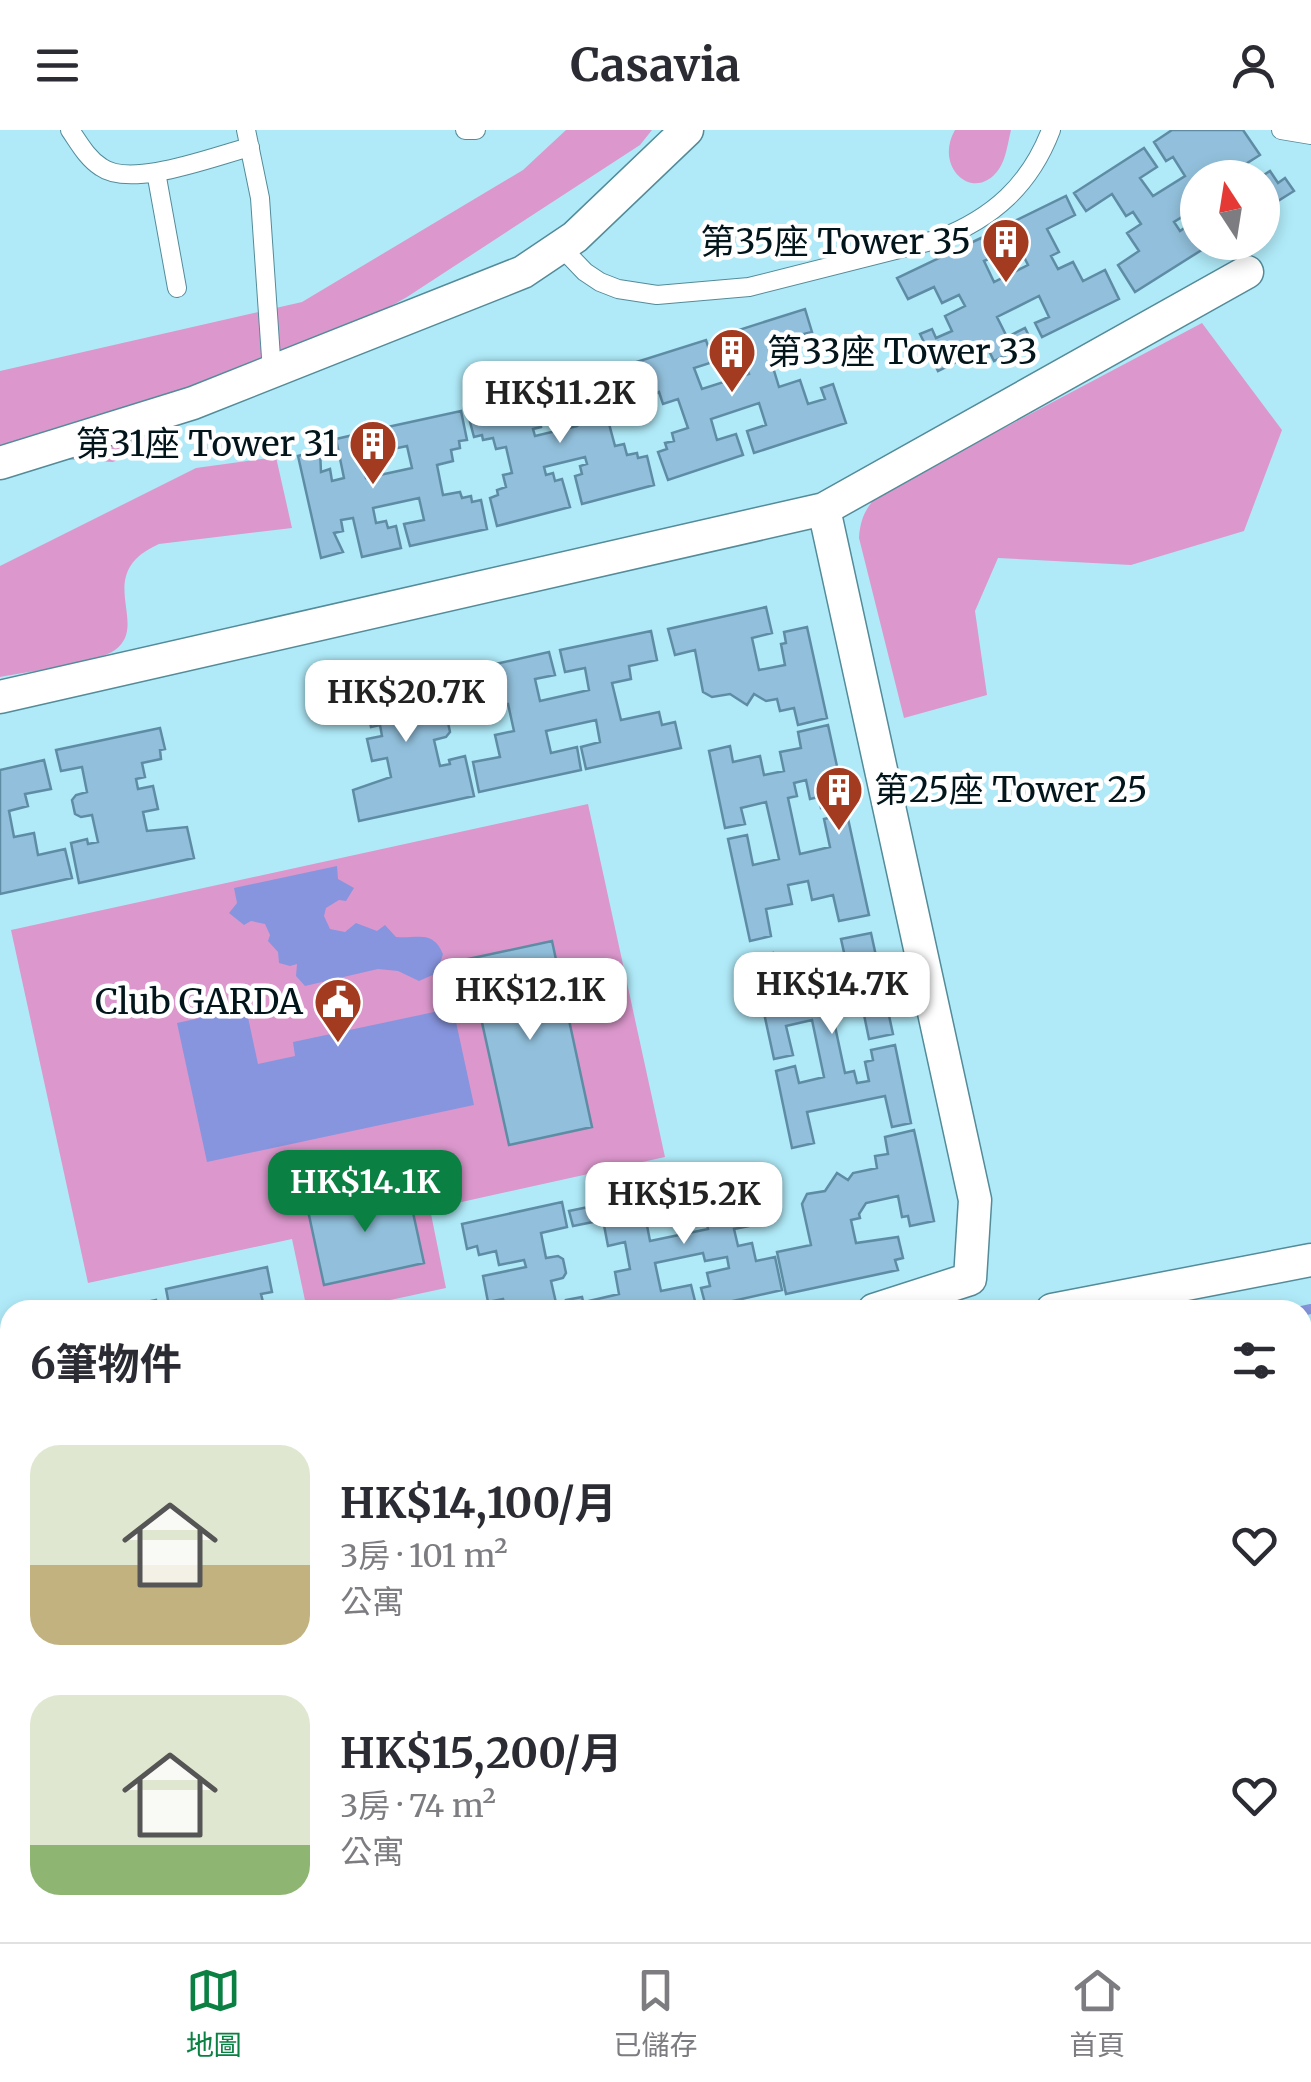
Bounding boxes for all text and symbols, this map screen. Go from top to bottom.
text: Casavia [571,37,740,93]
icon: menu [30,38,85,93]
icon: person [1226,38,1281,93]
north arrow [1180,160,1280,260]
map controls [1180,160,1280,260]
building icon: 第35座 Tower 35 [980,216,1032,284]
place label: 第35座 Tower 35 [700,220,971,264]
building icon: 第33座 Tower 33 [706,326,758,394]
place label: 第33座 Tower 33 [767,330,1037,374]
pin: HK$11.2K [457,361,663,446]
text: HK$11.2K [485,373,635,413]
building icon: 第31座 Tower 31 [347,418,399,486]
place label: 第31座 Tower 31 [76,422,338,466]
pin: HK$20.7K [303,660,509,745]
text: HK$20.7K [327,672,485,712]
building icon: 第25座 Tower 25 [813,764,865,832]
place label: 第25座 Tower 25 [874,768,1147,812]
pin: HK$14.7K [729,952,935,1037]
pin: HK$12.1K [427,958,633,1043]
text: HK$14.7K [756,964,908,1004]
text: HK$12.1K [455,970,605,1010]
public building icon: Club GARDA [312,976,364,1044]
place label: Club GARDA [95,980,303,1024]
pin: HK$14.1K [262,1150,468,1235]
text: HK$14.1K [290,1162,440,1202]
pin: HK$15.2K [581,1162,787,1247]
text: HK$15.2K [607,1174,761,1214]
icon: filters [1227,1333,1282,1388]
text: 6筆物件 [30,1338,182,1390]
text: HK$14,100/月 [340,1477,617,1529]
icon: home [110,1485,230,1605]
icon: heart [1227,1518,1282,1573]
text: 3房 · 101 m² [340,1536,508,1576]
text: 公寓 [340,1582,404,1622]
text: HK$15,200/月 [340,1727,622,1779]
icon: home [110,1735,230,1855]
icon: heart [1227,1768,1282,1823]
text: 3房 · 74 m² [340,1786,496,1826]
text: 公寓 [340,1832,404,1872]
tab: 地圖 [186,1963,242,2063]
tab: 已儲存 [613,1963,697,2063]
tab: 首頁 [1069,1963,1125,2063]

